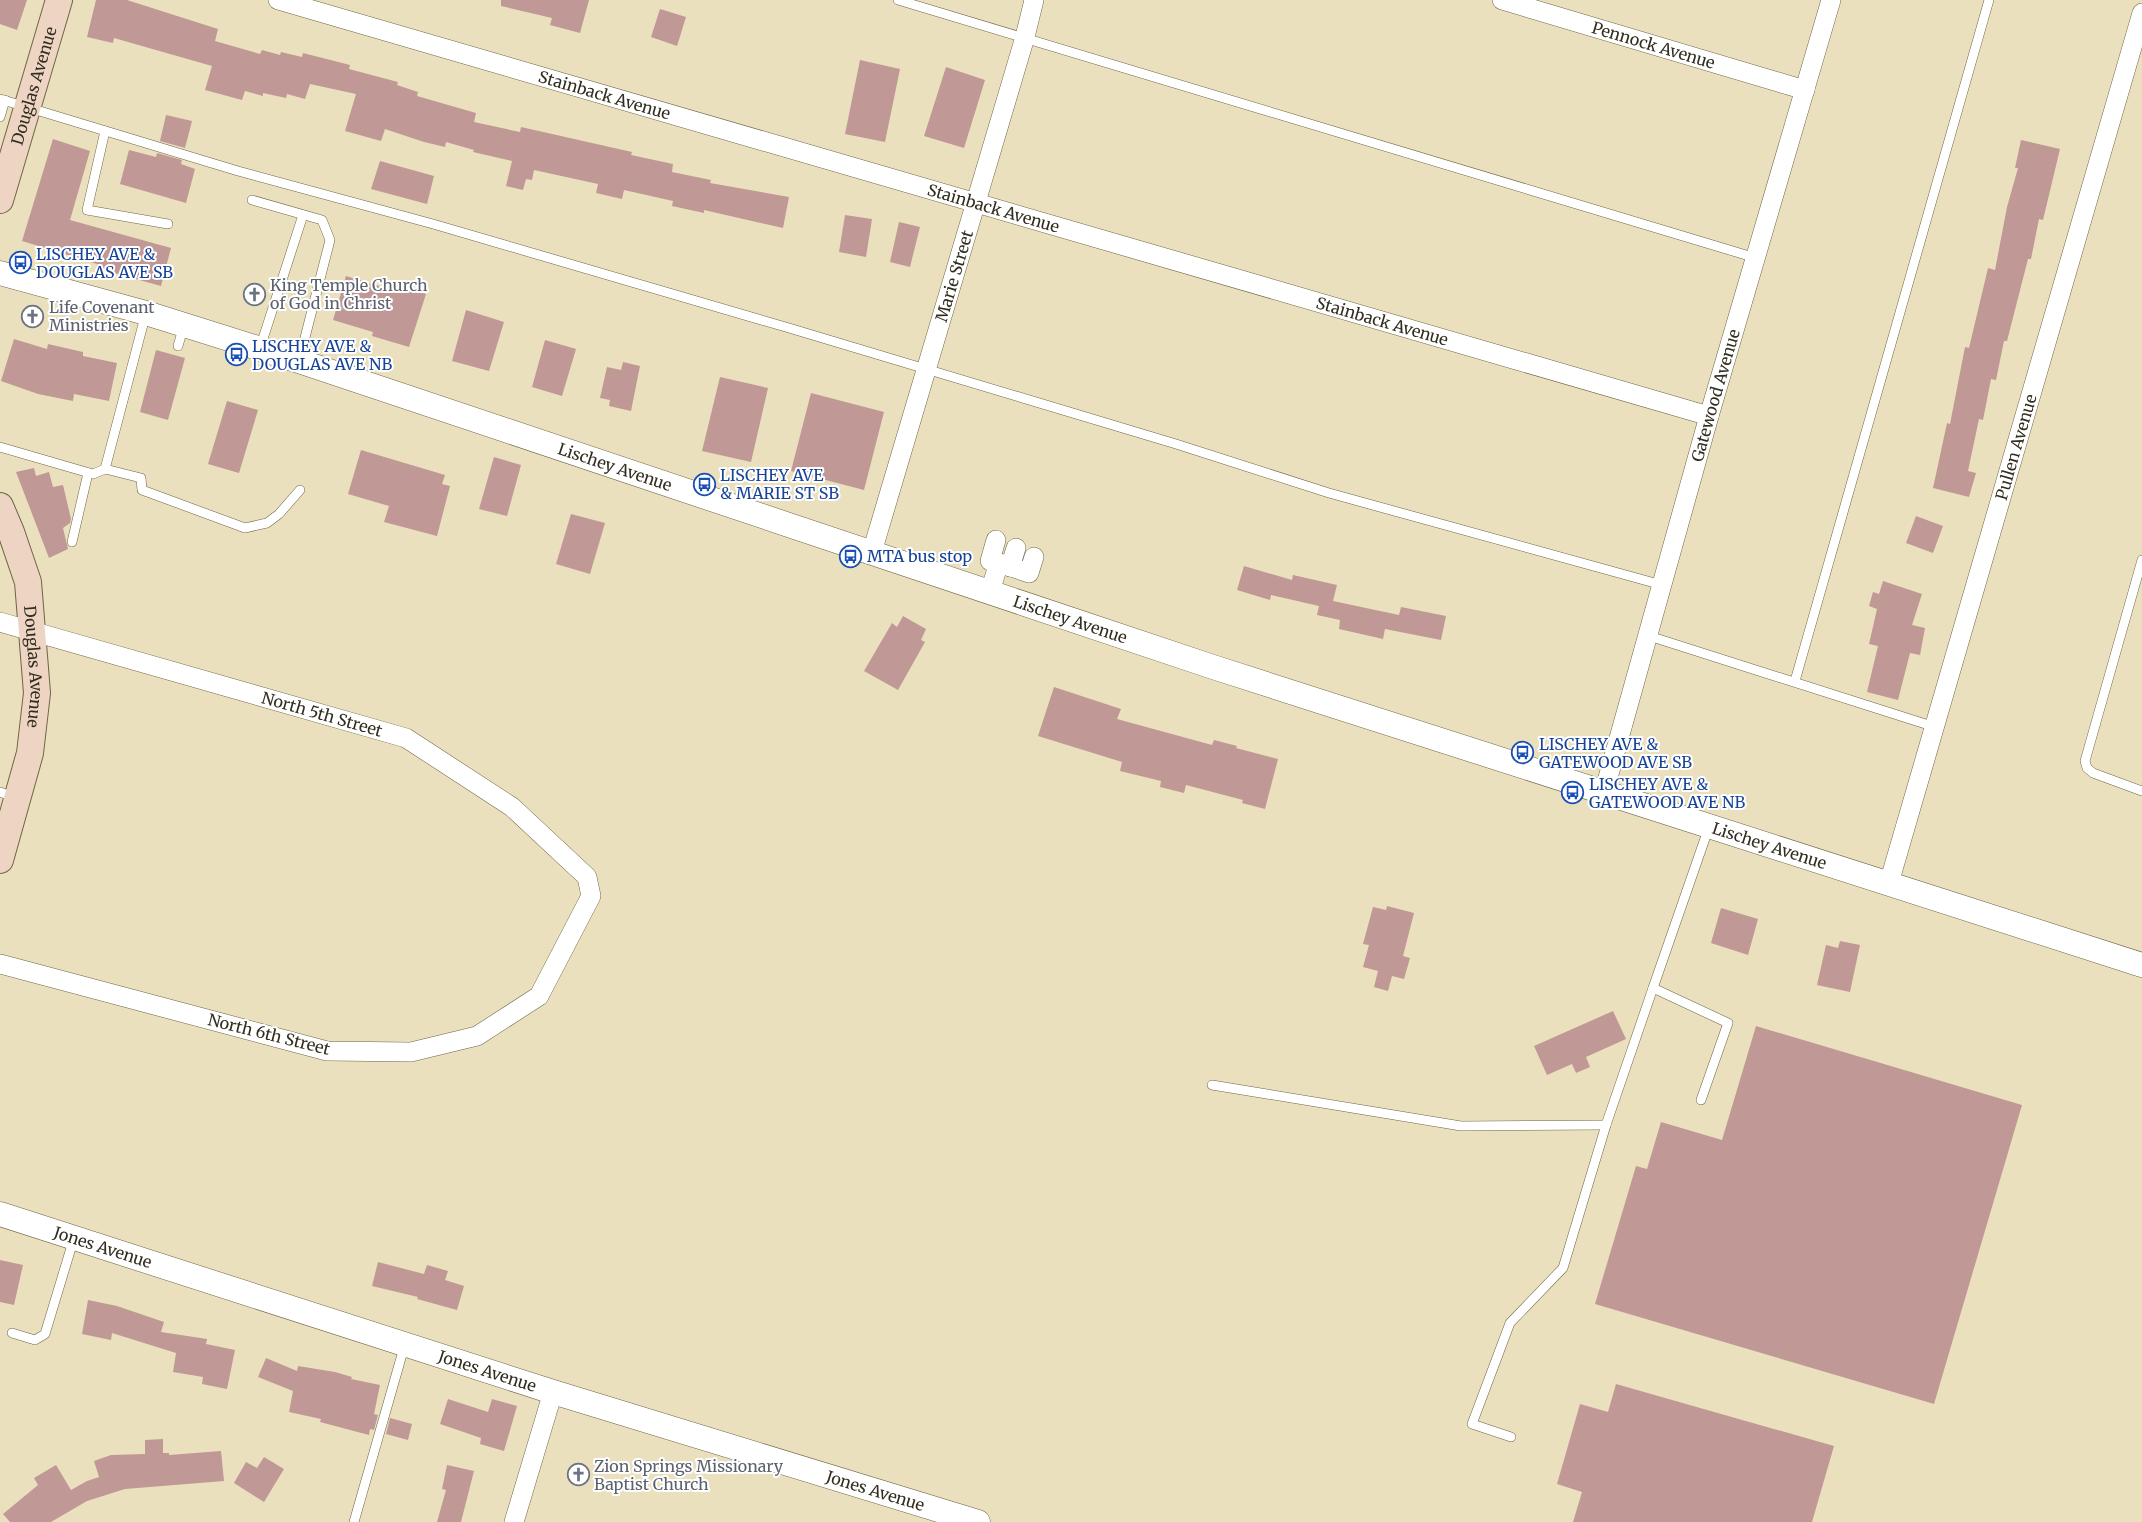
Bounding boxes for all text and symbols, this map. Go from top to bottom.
street label: Pennock Avenue [1590,17,1717,73]
street label: Douglas Avenue [7,24,61,147]
street label: Stainback Avenue [536,66,673,124]
street label: Stainback Avenue [925,179,1062,237]
street label: Marie Street [931,227,977,324]
place label: LISCHEY AVE & DOUGLAS AVE SB [36,244,173,282]
bus stop icon: LISCHEY AVE & DOUGLAS AVE SB [8,251,32,275]
place label: King Temple Church of God in Christ [270,275,428,313]
church icon: King Temple Church of God in Christ [242,282,266,306]
street label: Stainback Avenue [1314,292,1451,350]
place label: Life Covenant Ministries [49,297,155,335]
church icon: Life Covenant Ministries [21,304,45,328]
street label: Gatewood Avenue [1687,327,1744,464]
place label: LISCHEY AVE & DOUGLAS AVE NB [252,336,392,374]
bus stop icon: LISCHEY AVE & DOUGLAS AVE NB [224,343,248,367]
street label: Pullen Avenue [1991,392,2041,502]
street label: Lischey Avenue [555,438,675,495]
place label: LISCHEY AVE & MARIE ST SB [720,465,839,503]
bus stop icon: LISCHEY AVE & MARIE ST SB [692,472,716,496]
bus stop icon: MTA bus stop [839,544,863,568]
place label: MTA bus stop [867,546,972,566]
street label: Lischey Avenue [1011,591,1130,648]
street label: Douglas Avenue [20,605,47,729]
street label: North 5th Street [260,687,385,741]
place label: LISCHEY AVE & GATEWOOD AVE SB [1539,734,1692,772]
bus stop icon: LISCHEY AVE & GATEWOOD AVE SB [1511,741,1535,765]
place label: LISCHEY AVE & GATEWOOD AVE NB [1589,774,1745,812]
bus stop icon: LISCHEY AVE & GATEWOOD AVE NB [1561,781,1585,805]
street label: Lischey Avenue [1710,818,1829,873]
street label: North 6th Street [206,1009,333,1059]
street label: Jones Avenue [50,1222,154,1272]
street label: Jones Avenue [435,1345,539,1396]
place label: Zion Springs Missionary Baptist Church [594,1456,784,1494]
church icon: Zion Springs Missionary Baptist Church [566,1463,590,1487]
street label: Jones Avenue [823,1466,927,1515]

